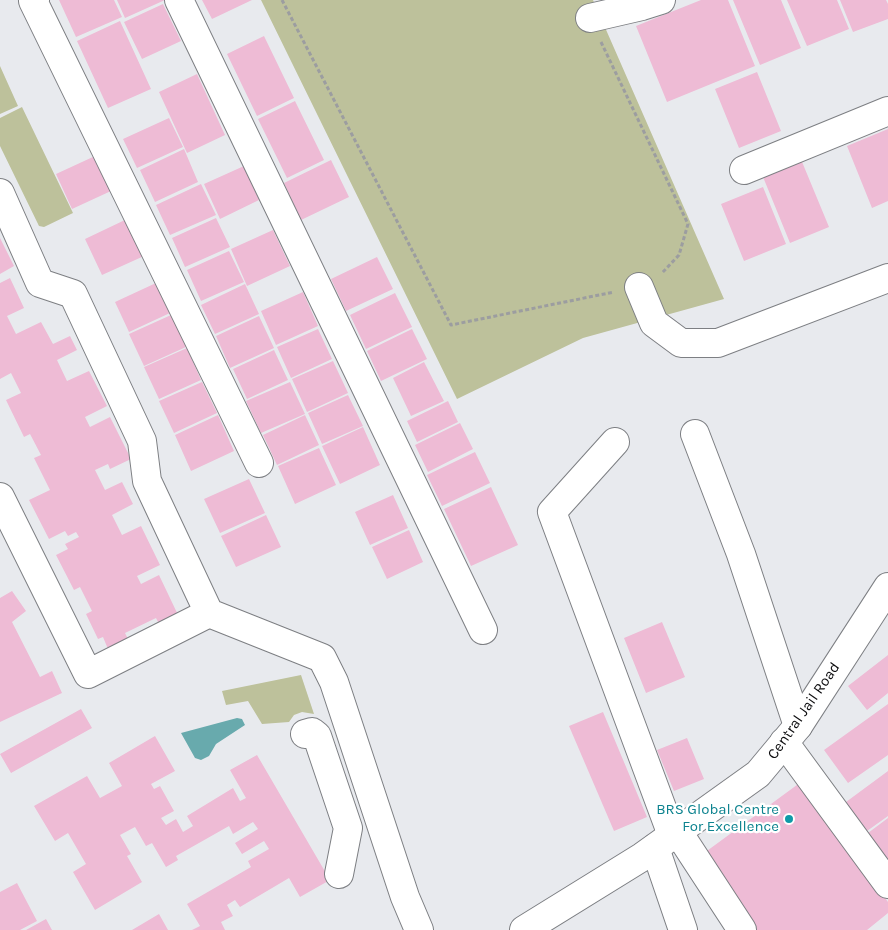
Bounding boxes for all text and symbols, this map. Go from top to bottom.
street label: Central Jail Road [764,659,844,763]
place label: BRS Global Centre For Excellence [656,801,779,836]
marker: BRS Global Centre For Excellence [783,813,795,825]

